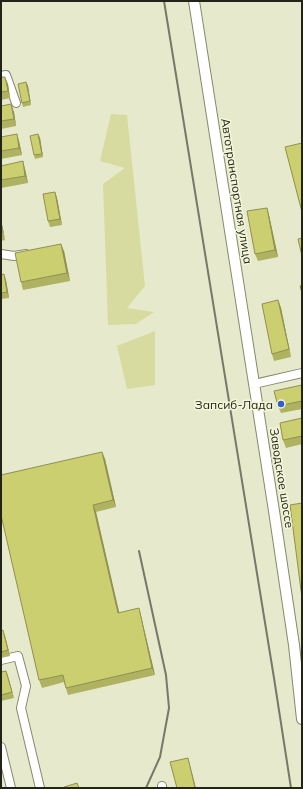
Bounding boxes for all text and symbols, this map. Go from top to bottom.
street label: Автотранспортная улица [218,117,256,265]
place label: Запсиб-Лада [195,397,273,412]
marker: Запсиб-Лада [276,399,286,409]
street label: Заводское шоссе [267,427,297,529]

